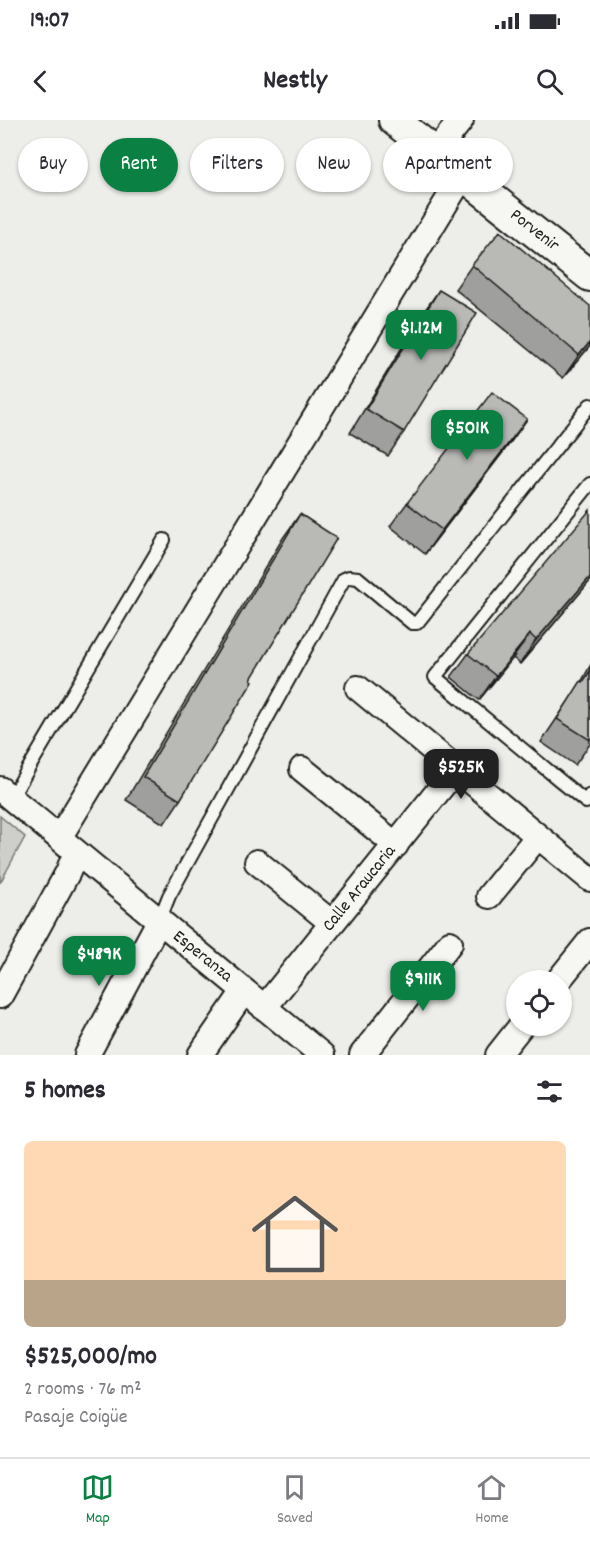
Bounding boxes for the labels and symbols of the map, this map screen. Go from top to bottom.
street label: Porvenir [504,204,564,258]
pin: $1.12M [372,310,470,361]
pin: $501K [425,410,509,461]
pin: $525K [419,749,503,800]
street label: Calle Araucaria [317,840,403,938]
street label: Esperanza [167,925,238,989]
pin: $489K [57,936,141,987]
pin: $911K [381,961,465,1012]

